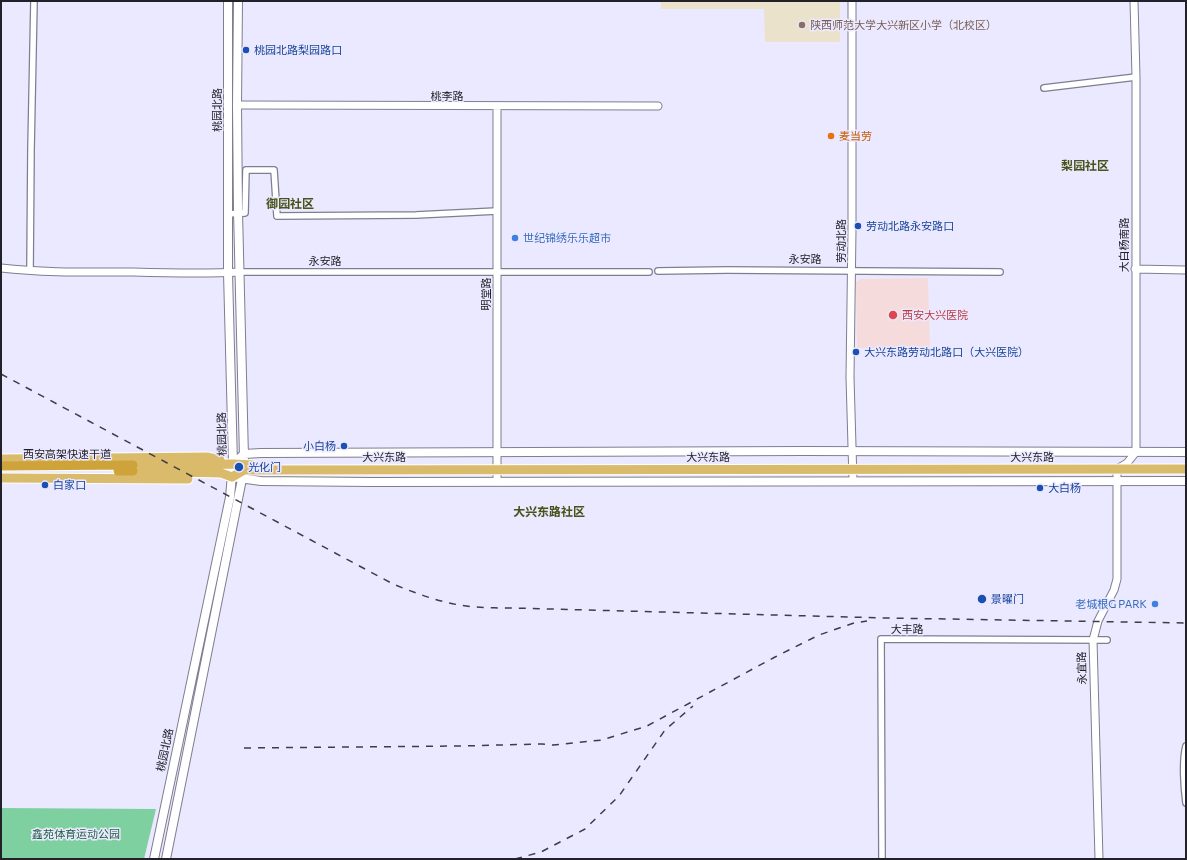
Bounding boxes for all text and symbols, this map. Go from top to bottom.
place label: 陕西师范大学大兴新区小学（北校区） [810,18,997,32]
marker: 陕西师范大学大兴新区小学（北校区） [797,20,807,30]
place label: 桃园北路梨园路口 [254,43,342,57]
marker: 桃园北路梨园路口 [241,45,251,55]
street label: 桃园北路 [210,88,224,132]
street label: 桃李路 [431,89,463,103]
place label: 麦当劳 [839,129,872,143]
marker: 麦当劳 [826,131,836,141]
district label: 梨园社区 [1061,159,1109,173]
district label: 御园社区 [266,197,314,211]
street label: 大白杨南路 [1117,218,1131,272]
street label: 劳动北路 [834,219,848,263]
place label: 劳动北路永安路口 [866,219,954,233]
marker: 劳动北路永安路口 [853,221,863,231]
place label: 世纪锦绣乐乐超市 [523,231,611,245]
marker: 世纪锦绣乐乐超市 [510,233,520,243]
street label: 永安路 [789,252,821,266]
street label: 永安路 [309,254,341,268]
street label: 明堂路 [479,278,493,310]
place label: 西安大兴医院 [902,308,968,322]
marker: 西安大兴医院 [887,309,899,321]
place label: 大兴东路劳动北路口（大兴医院） [864,345,1029,359]
marker: 大兴东路劳动北路口（大兴医院） [851,347,861,357]
street label: 桃园北路 [215,412,229,456]
place label: 小白杨 [303,439,336,453]
marker: 小白杨 [339,441,349,451]
street label: 西安高架快速干道 [23,447,111,461]
street label: 大兴东路 [362,450,406,464]
street label: 大兴东路 [686,450,730,464]
street label: 大兴东路 [1010,450,1054,464]
place label: 光化门 [248,460,281,474]
marker: 光化门 [233,461,245,473]
place label: 白家口 [53,478,86,492]
marker: 白家口 [40,480,50,490]
place label: 大白杨 [1048,481,1081,495]
marker: 大白杨 [1035,483,1045,493]
district label: 大兴东路社区 [513,505,585,519]
place label: 景曜门 [991,592,1024,606]
marker: 景曜门 [976,593,988,605]
place label: 老城根G PARK [1075,597,1147,611]
marker: 老城根G PARK [1150,599,1160,609]
street label: 大丰路 [891,622,923,636]
street label: 永宜路 [1075,651,1089,685]
street label: 桃园北路 [154,727,176,773]
park label: 鑫苑体育运动公园 [32,827,120,841]

